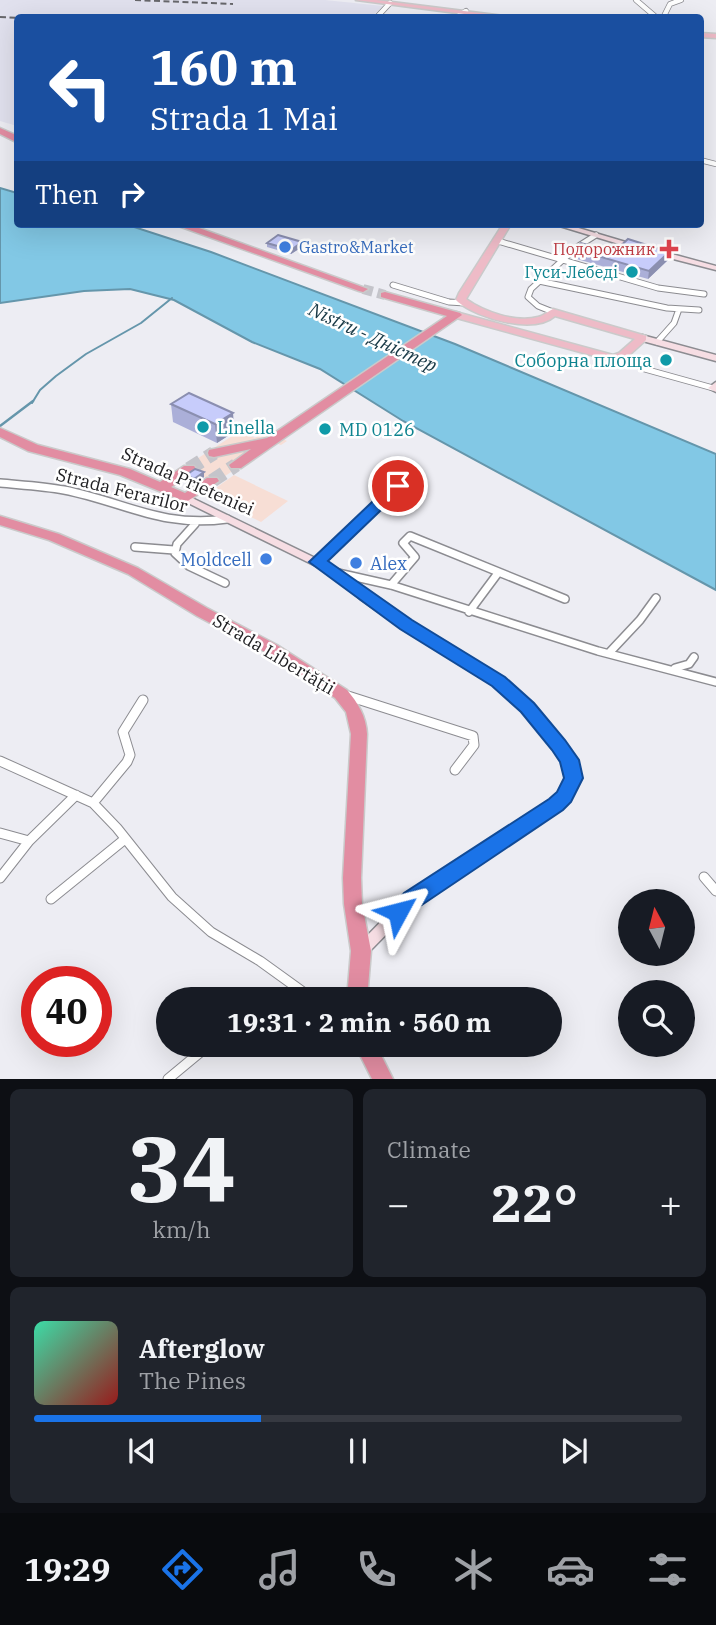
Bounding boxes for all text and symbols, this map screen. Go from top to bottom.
text: 160 m [150,35,297,98]
icon: left [35,42,126,133]
text: Strada 1 Mai [150,97,338,139]
icon: right [113,175,151,213]
text: Then [35,177,99,211]
place label: Gastro&Market [299,237,414,257]
marker: Gastro&Market [277,239,293,255]
place label: Подорожник [553,239,656,259]
marker: Подорожник [661,241,677,257]
place label: Гуси-Лебеді [525,262,618,282]
marker: Гуси-Лебеді [624,264,640,280]
water label: Nistru - Дністер [304,296,441,377]
place label: Соборна площа [515,349,652,372]
marker: Соборна площа [658,352,674,368]
place label: Linella [217,416,275,439]
place label: MD 0126 [339,418,415,441]
marker: Linella [195,419,211,435]
marker: MD 0126 [317,421,333,437]
street label: Strada Prieteniei [118,442,258,521]
pin [368,456,428,516]
street label: Strada Ferarilor [54,463,190,517]
icon: arrive [379,467,417,505]
place label: Moldcell [180,548,252,571]
marker: Moldcell [258,551,274,567]
place label: Alex [370,552,407,575]
marker: Alex [348,555,364,571]
street label: Strada Libertății [209,608,340,700]
position arrow [361,875,435,949]
north arrow [618,889,695,966]
map controls [618,889,695,1057]
speed limit sign: 40 [21,966,112,1057]
button: search [618,980,695,1057]
text: 19:31 · 2 min · 560 m [227,1005,491,1039]
text: 34 [127,1109,236,1227]
text: Climate [387,1134,471,1164]
text: 22° [491,1169,578,1236]
text: − [387,1179,410,1228]
text: + [659,1179,682,1228]
text: km/h [152,1214,211,1244]
text: Afterglow [139,1331,265,1365]
text: The Pines [139,1365,246,1395]
icon: previous [123,1432,161,1470]
icon: pause [339,1432,377,1470]
icon: next [555,1432,593,1470]
icon: directions [158,1545,207,1594]
icon: music [255,1545,304,1594]
icon: phone [352,1545,401,1594]
icon: climate [449,1545,498,1594]
icon: car [546,1545,595,1594]
icon: filters [643,1545,692,1594]
text: 19:29 [24,1548,110,1590]

